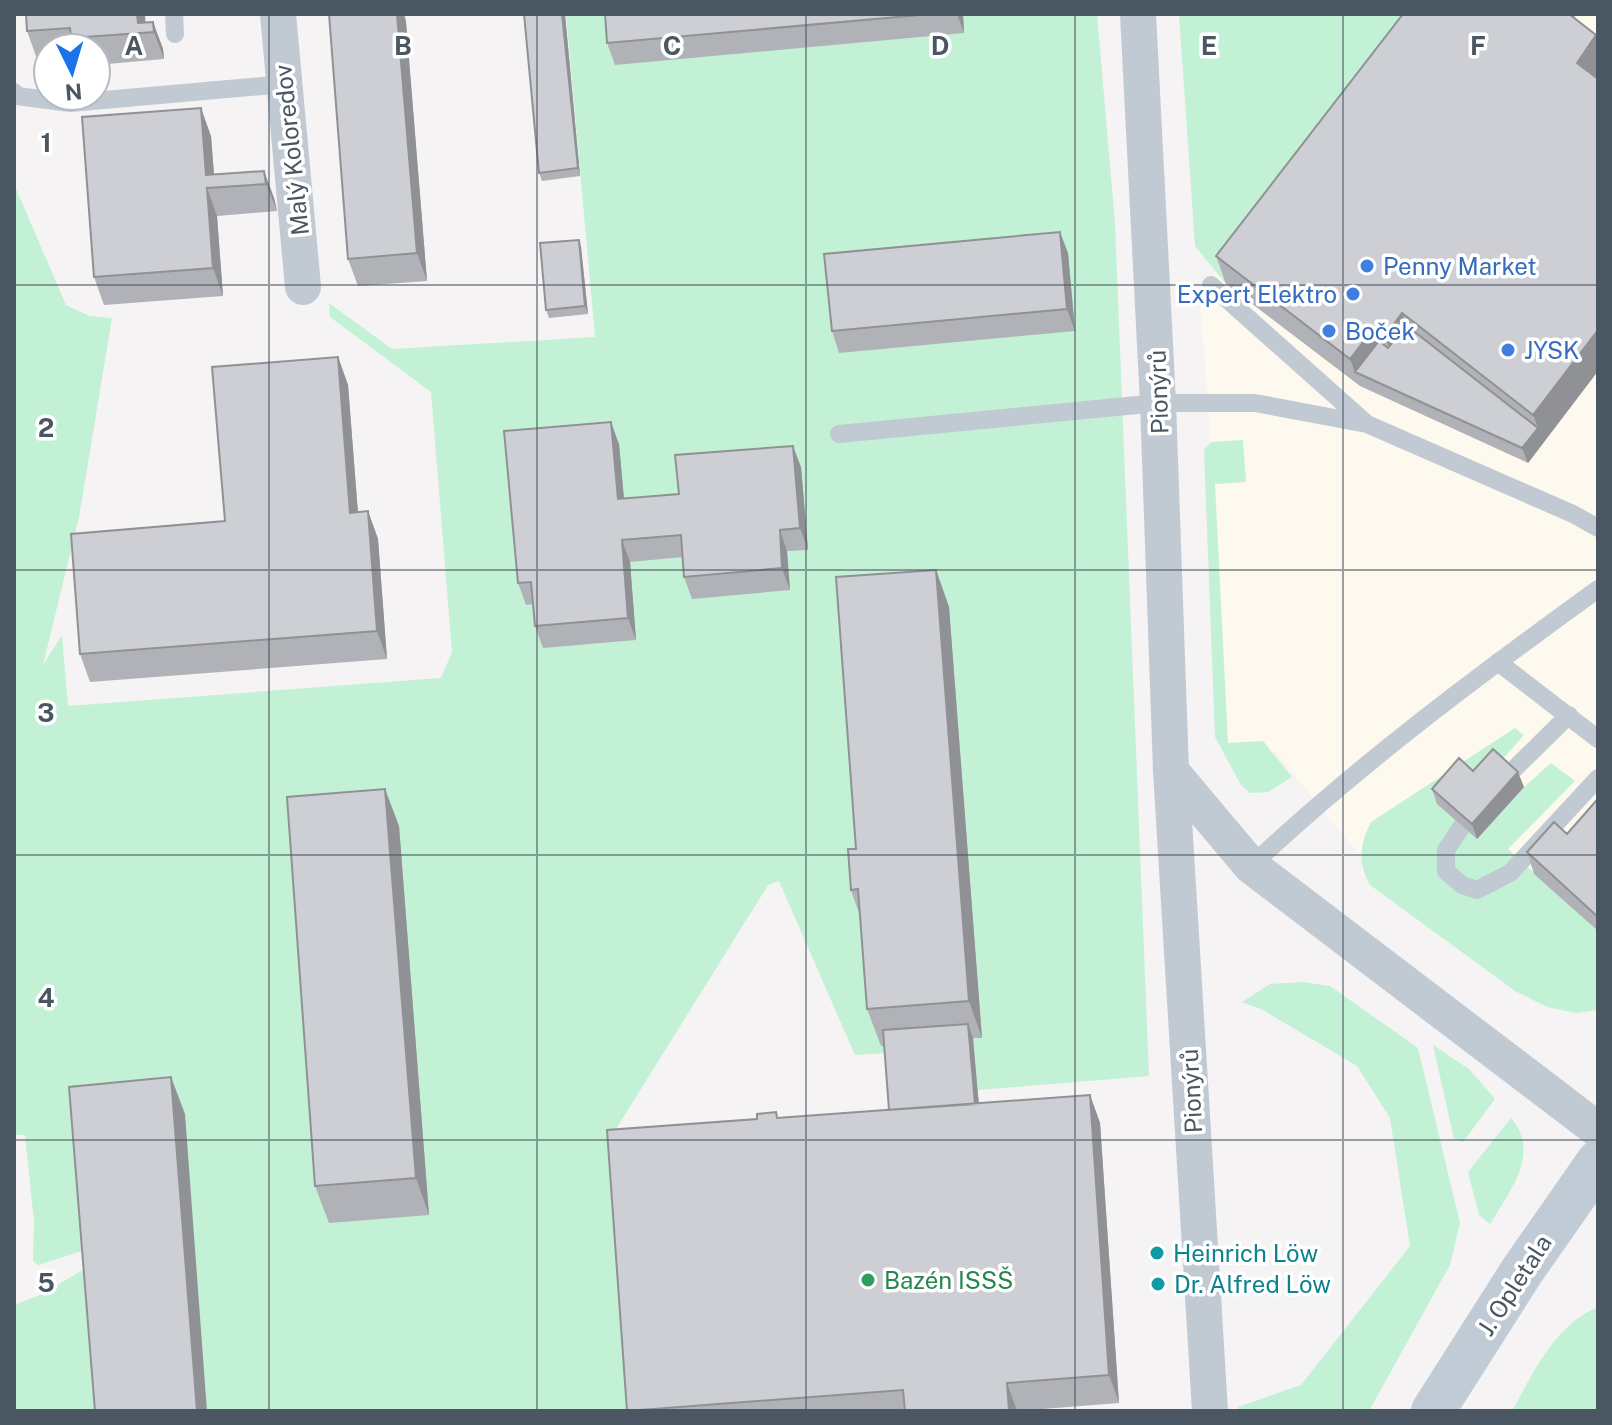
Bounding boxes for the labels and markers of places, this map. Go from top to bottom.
place label: Penny Market [1383,252,1537,280]
marker: Penny Market [1358,257,1376,275]
place label: Expert Elektro [1177,280,1337,308]
marker: Expert Elektro [1344,285,1362,303]
place label: Boček [1345,317,1415,345]
marker: Boček [1320,322,1338,340]
place label: JYSK [1524,336,1579,364]
marker: JYSK [1499,341,1517,359]
place label: Heinrich Löw [1173,1239,1318,1267]
marker: Heinrich Löw [1148,1244,1166,1262]
place label: Bazén ISSŠ [884,1266,1013,1294]
place label: Dr. Alfred Löw [1174,1270,1331,1298]
marker: Bazén ISSŠ [859,1271,877,1289]
marker: Dr. Alfred Löw [1149,1275,1167,1293]

